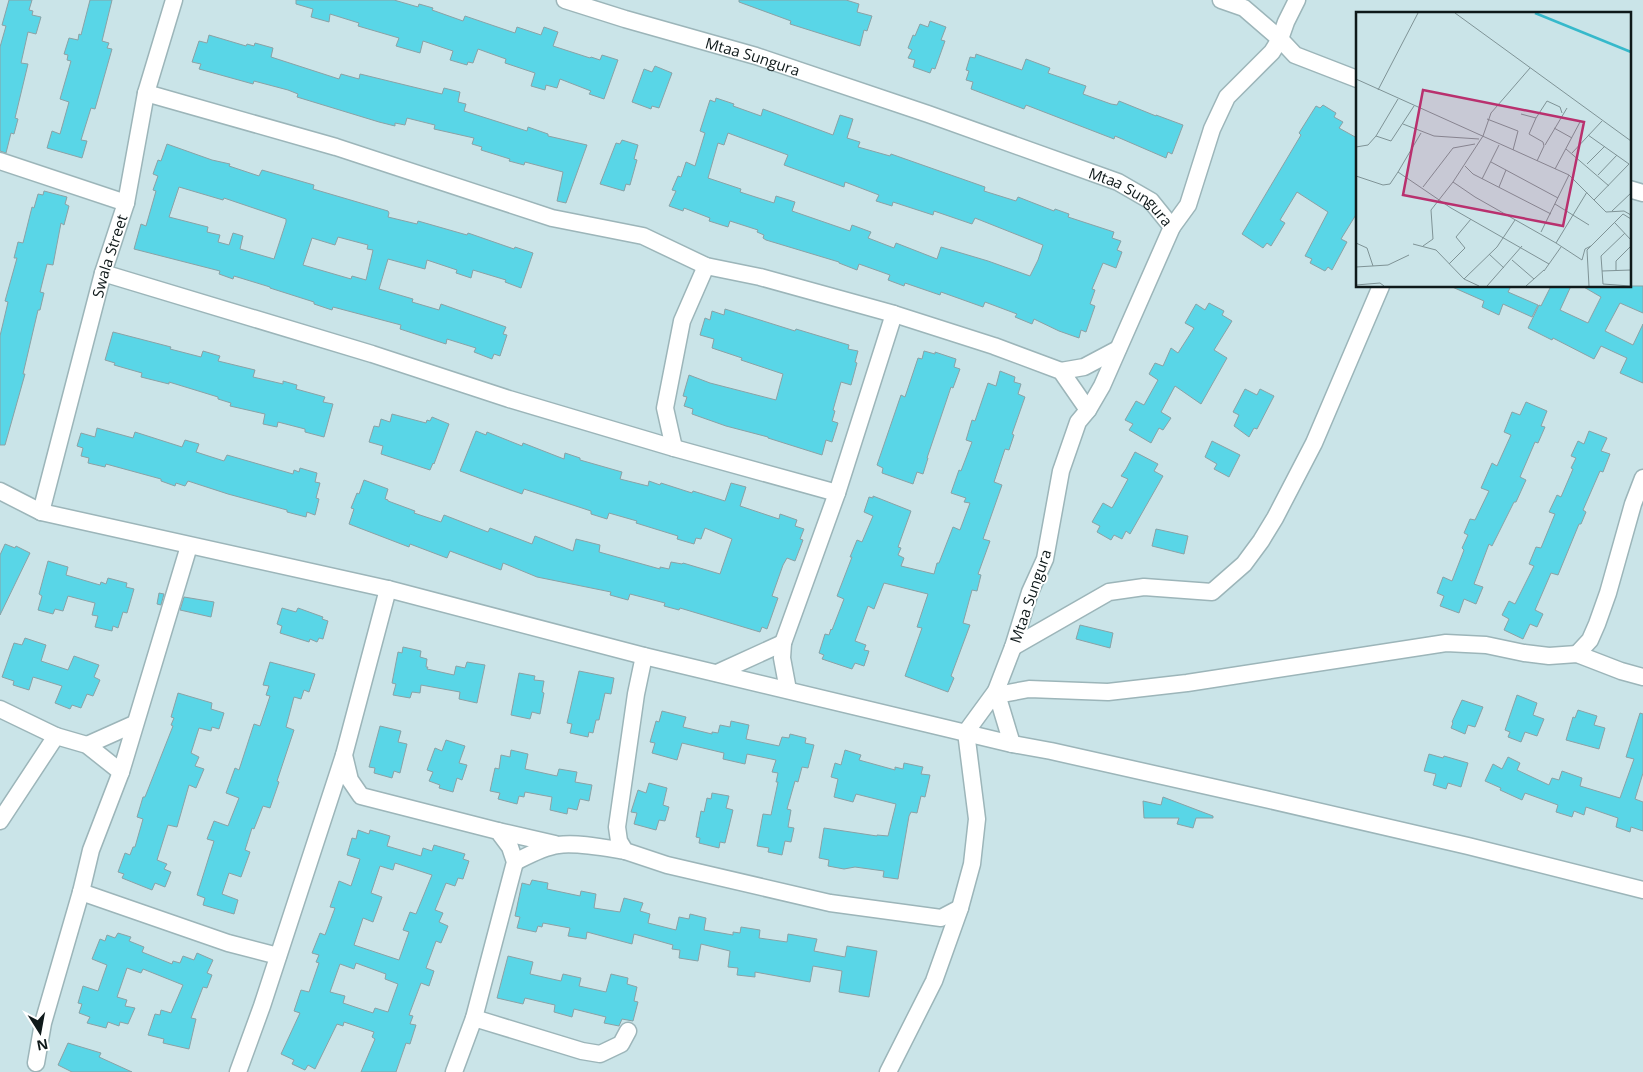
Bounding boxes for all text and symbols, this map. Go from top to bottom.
inset map [1356,12,1630,288]
street label: Mtaa Sungura [703,32,803,80]
street label: Mtaa Sungura [1086,162,1177,230]
street label: Swala Street [87,212,132,300]
street label: Mtaa Sungura [1005,546,1055,646]
north arrow [15,1007,65,1057]
text: N [35,1035,50,1056]

